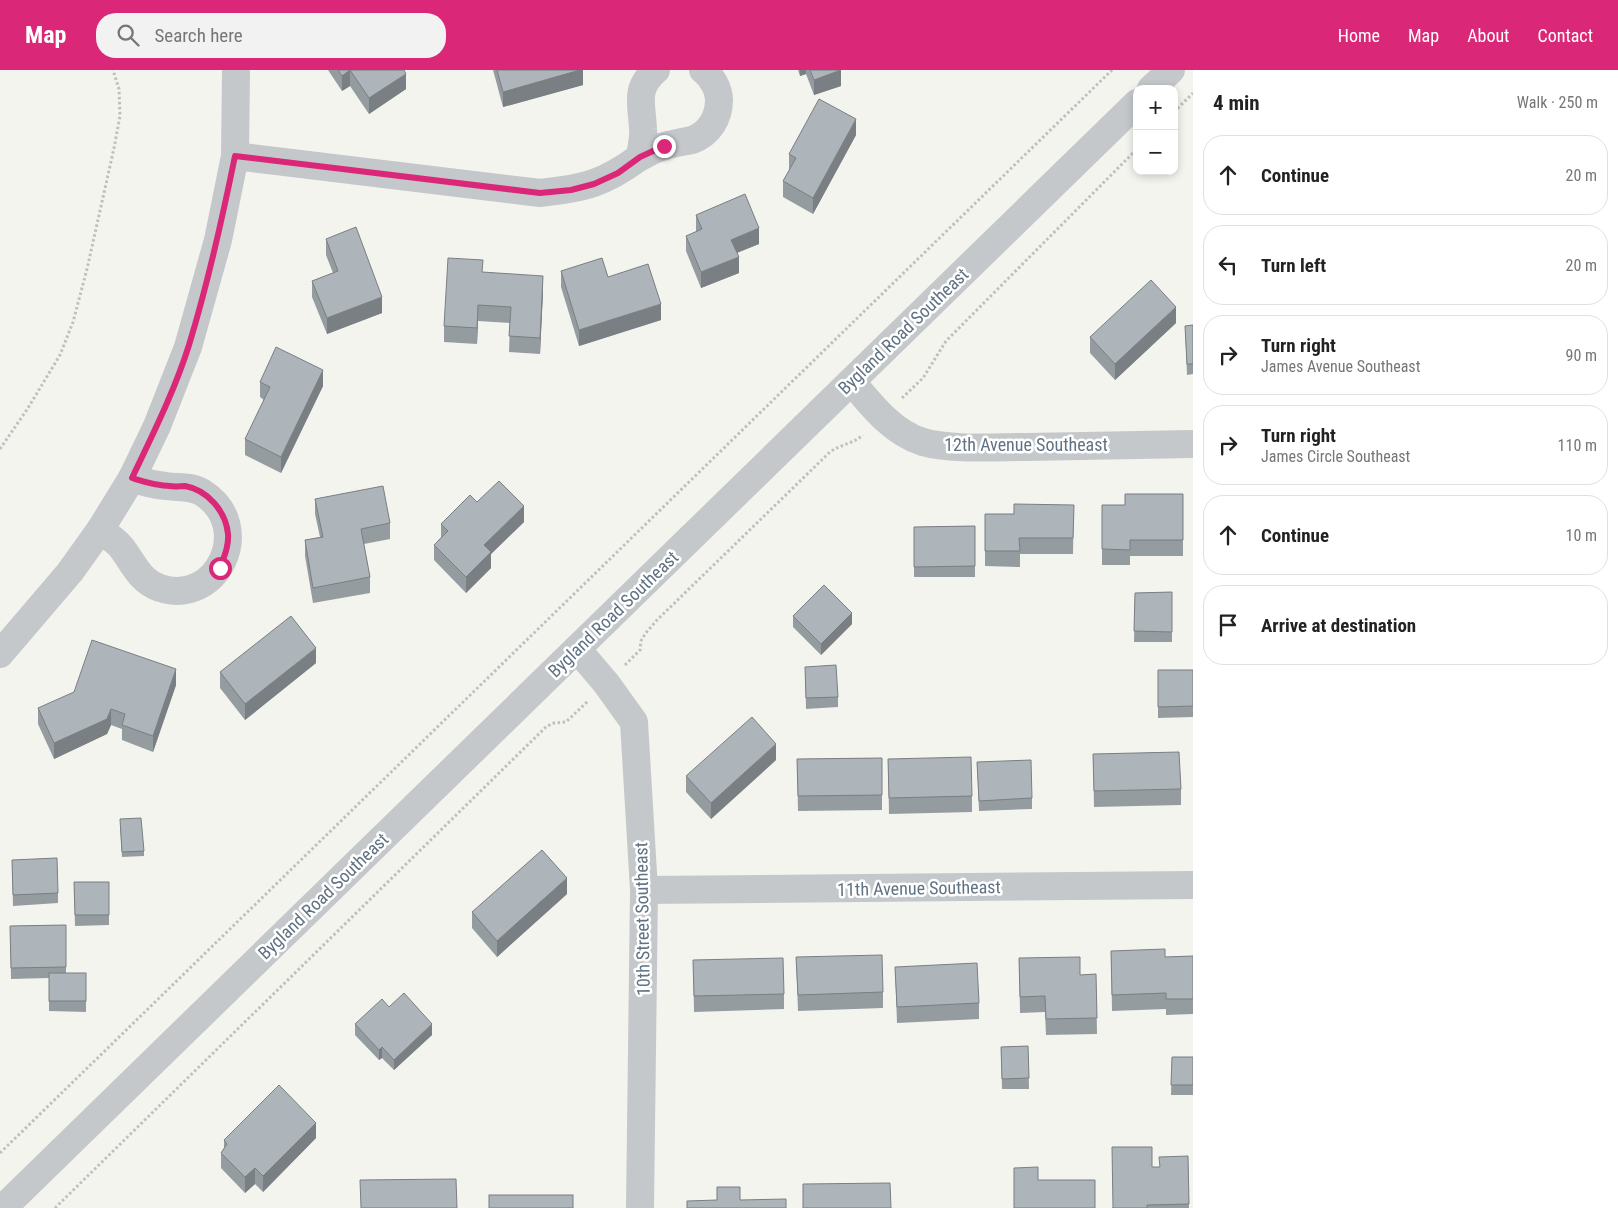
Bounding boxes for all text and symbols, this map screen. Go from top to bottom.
search box [96,13,446,58]
text: Map [25,21,66,49]
icon: search [114,21,142,49]
text: Search here [154,24,243,47]
text: Home [1338,25,1380,46]
text: Map [1408,25,1439,46]
text: About [1467,25,1509,46]
text: Contact [1537,25,1593,46]
map controls [1133,85,1178,175]
button: + [1133,85,1178,130]
text: 4 min [1213,91,1260,115]
text: Walk · 250 m [1517,93,1598,112]
button: − [1133,130,1178,175]
route end [653,135,676,158]
icon: ahead [1214,161,1242,189]
text: Continue [1261,164,1329,187]
text: 20 m [1565,166,1597,185]
icon: left [1214,251,1242,279]
text: Turn left [1261,254,1326,277]
text: 20 m [1565,256,1597,275]
street label: Bygland Road Southeast [834,264,972,398]
text: Turn right [1261,334,1336,357]
icon: right [1214,341,1242,369]
text: 90 m [1565,346,1597,365]
text: James Avenue Southeast [1261,357,1420,376]
text: Turn right [1261,424,1336,447]
icon: right [1214,431,1242,459]
street label: 12th Avenue Southeast [944,434,1108,455]
text: 110 m [1558,436,1597,455]
text: James Circle Southeast [1261,447,1410,466]
icon: ahead [1214,521,1242,549]
text: Continue [1261,524,1329,547]
text: 10 m [1565,526,1597,545]
street label: Bygland Road Southeast [544,547,682,681]
route start [209,557,232,580]
icon: arrive [1214,611,1242,639]
text: Arrive at destination [1261,614,1416,637]
street label: Bygland Road Southeast [254,829,392,963]
street label: 10th Street Southeast [630,842,654,996]
street label: 11th Avenue Southeast [837,876,1001,900]

